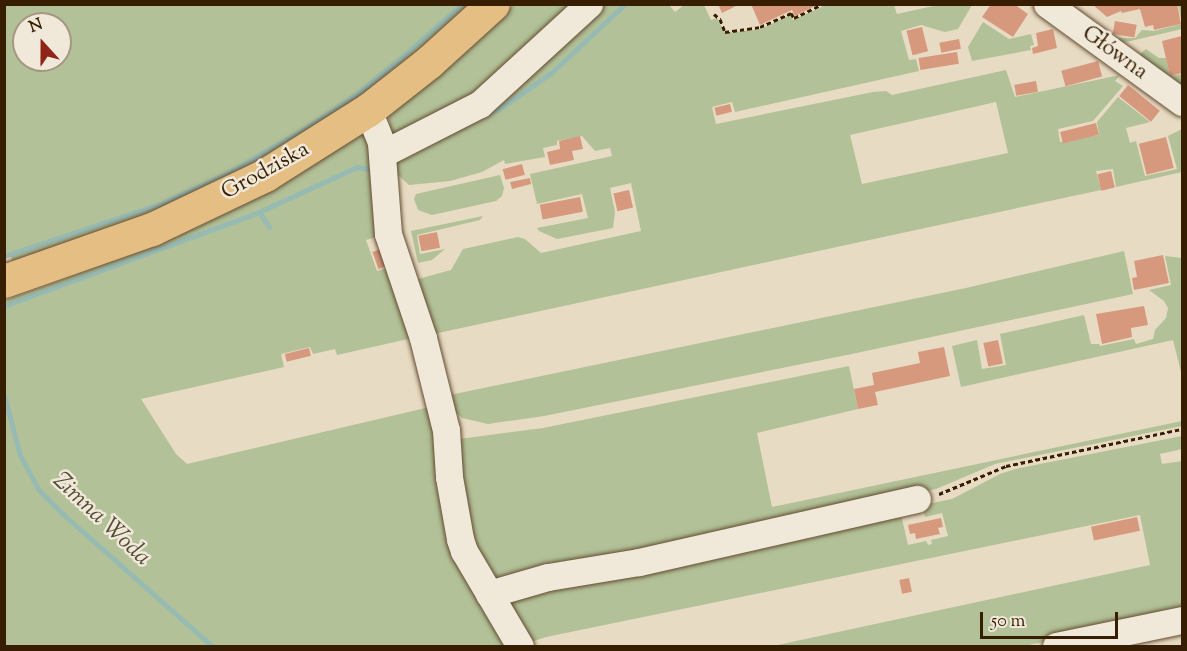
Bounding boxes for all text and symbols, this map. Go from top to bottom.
north arrow [12,12,72,72]
text: N [26,14,46,40]
street label: Główna [1076,21,1152,87]
street label: Grodziska [218,137,314,207]
water label: Zimna Woda [46,467,156,573]
scale bar [983,600,1121,638]
text: 50 m [991,609,1025,635]

